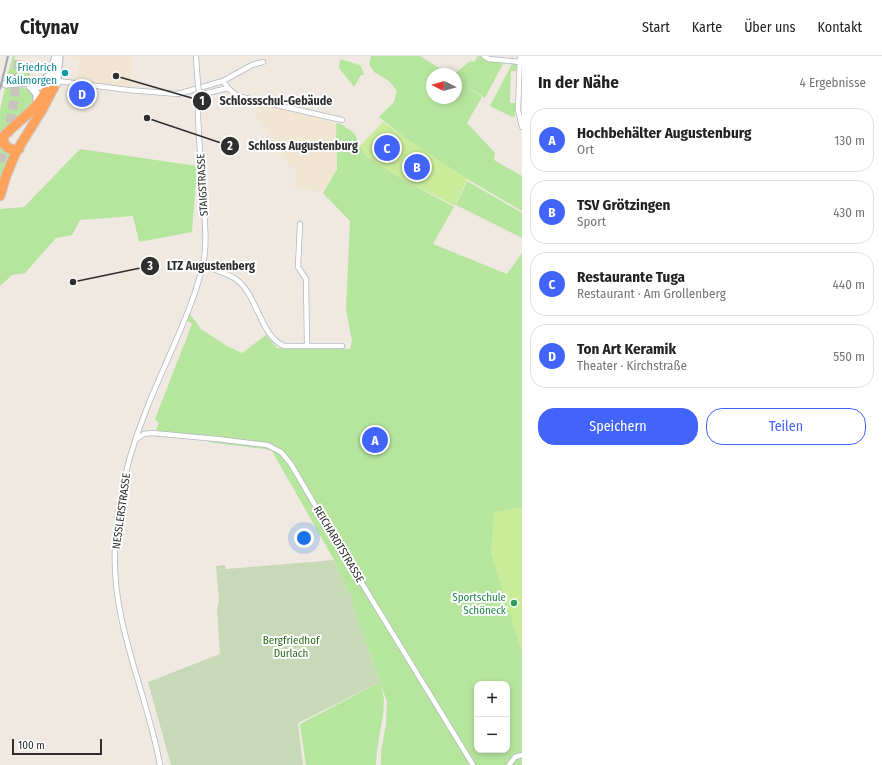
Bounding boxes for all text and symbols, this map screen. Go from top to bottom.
text: Citynav [20,16,79,39]
text: Start [642,19,670,36]
text: Karte [692,19,722,36]
text: Über uns [744,19,796,36]
text: Kontakt [818,19,862,36]
place label: Friedrich Kallmorgen [6,61,57,87]
marker: Friedrich Kallmorgen [60,68,70,78]
north arrow [426,68,462,104]
text: In der Nähe [538,72,619,93]
text: 4 Ergebnisse [800,75,866,90]
pin: D [69,79,95,109]
callout: Schlossschul-Gebäude [192,89,340,113]
text: 1 [199,94,205,108]
text: Schlossschul-Gebäude [220,94,332,108]
text: Hochbehälter Augustenburg [577,124,751,142]
pin: C [374,133,400,163]
text: A [548,133,556,148]
text: 130 m [834,133,865,148]
callout: Schloss Augustenburg [220,134,366,158]
text: 2 [226,139,233,153]
text: Schloss Augustenburg [248,139,358,153]
text: Ort [577,142,594,157]
pin: B [404,152,430,182]
street label: STAIGSTRASSE [194,153,211,217]
text: TSV Grötzingen [577,196,670,214]
text: B [548,205,556,220]
text: 430 m [833,205,865,220]
text: Sport [577,214,606,229]
callout: LTZ Augustenberg [140,254,263,278]
text: 3 [146,259,153,273]
text: LTZ Augustenberg [167,259,255,273]
text: Restaurante Tuga [577,268,685,286]
text: C [549,277,555,292]
text: 440 m [833,277,865,292]
text: Restaurant · Am Grollenberg [577,286,726,301]
text: Ton Art Keramik [577,340,676,358]
text: D [548,349,556,364]
text: 550 m [833,349,865,364]
text: Theater · Kirchstraße [577,358,687,373]
button: Speichern [538,408,698,445]
button: Teilen [706,408,866,445]
pin: A [362,425,388,455]
street label: NESSLERSTRASSE [110,472,133,550]
street label: REICHARDTSTRASSE [311,504,367,585]
your location [294,528,314,548]
place label: Sportschule Schöneck [452,591,507,617]
marker: Sportschule Schöneck [509,598,519,608]
park label: Bergfriedhof Durlach [263,634,320,660]
map controls [474,681,510,753]
button: + [474,681,510,717]
button: − [474,717,510,753]
scale bar [12,737,102,756]
text: 100 m [18,739,45,752]

